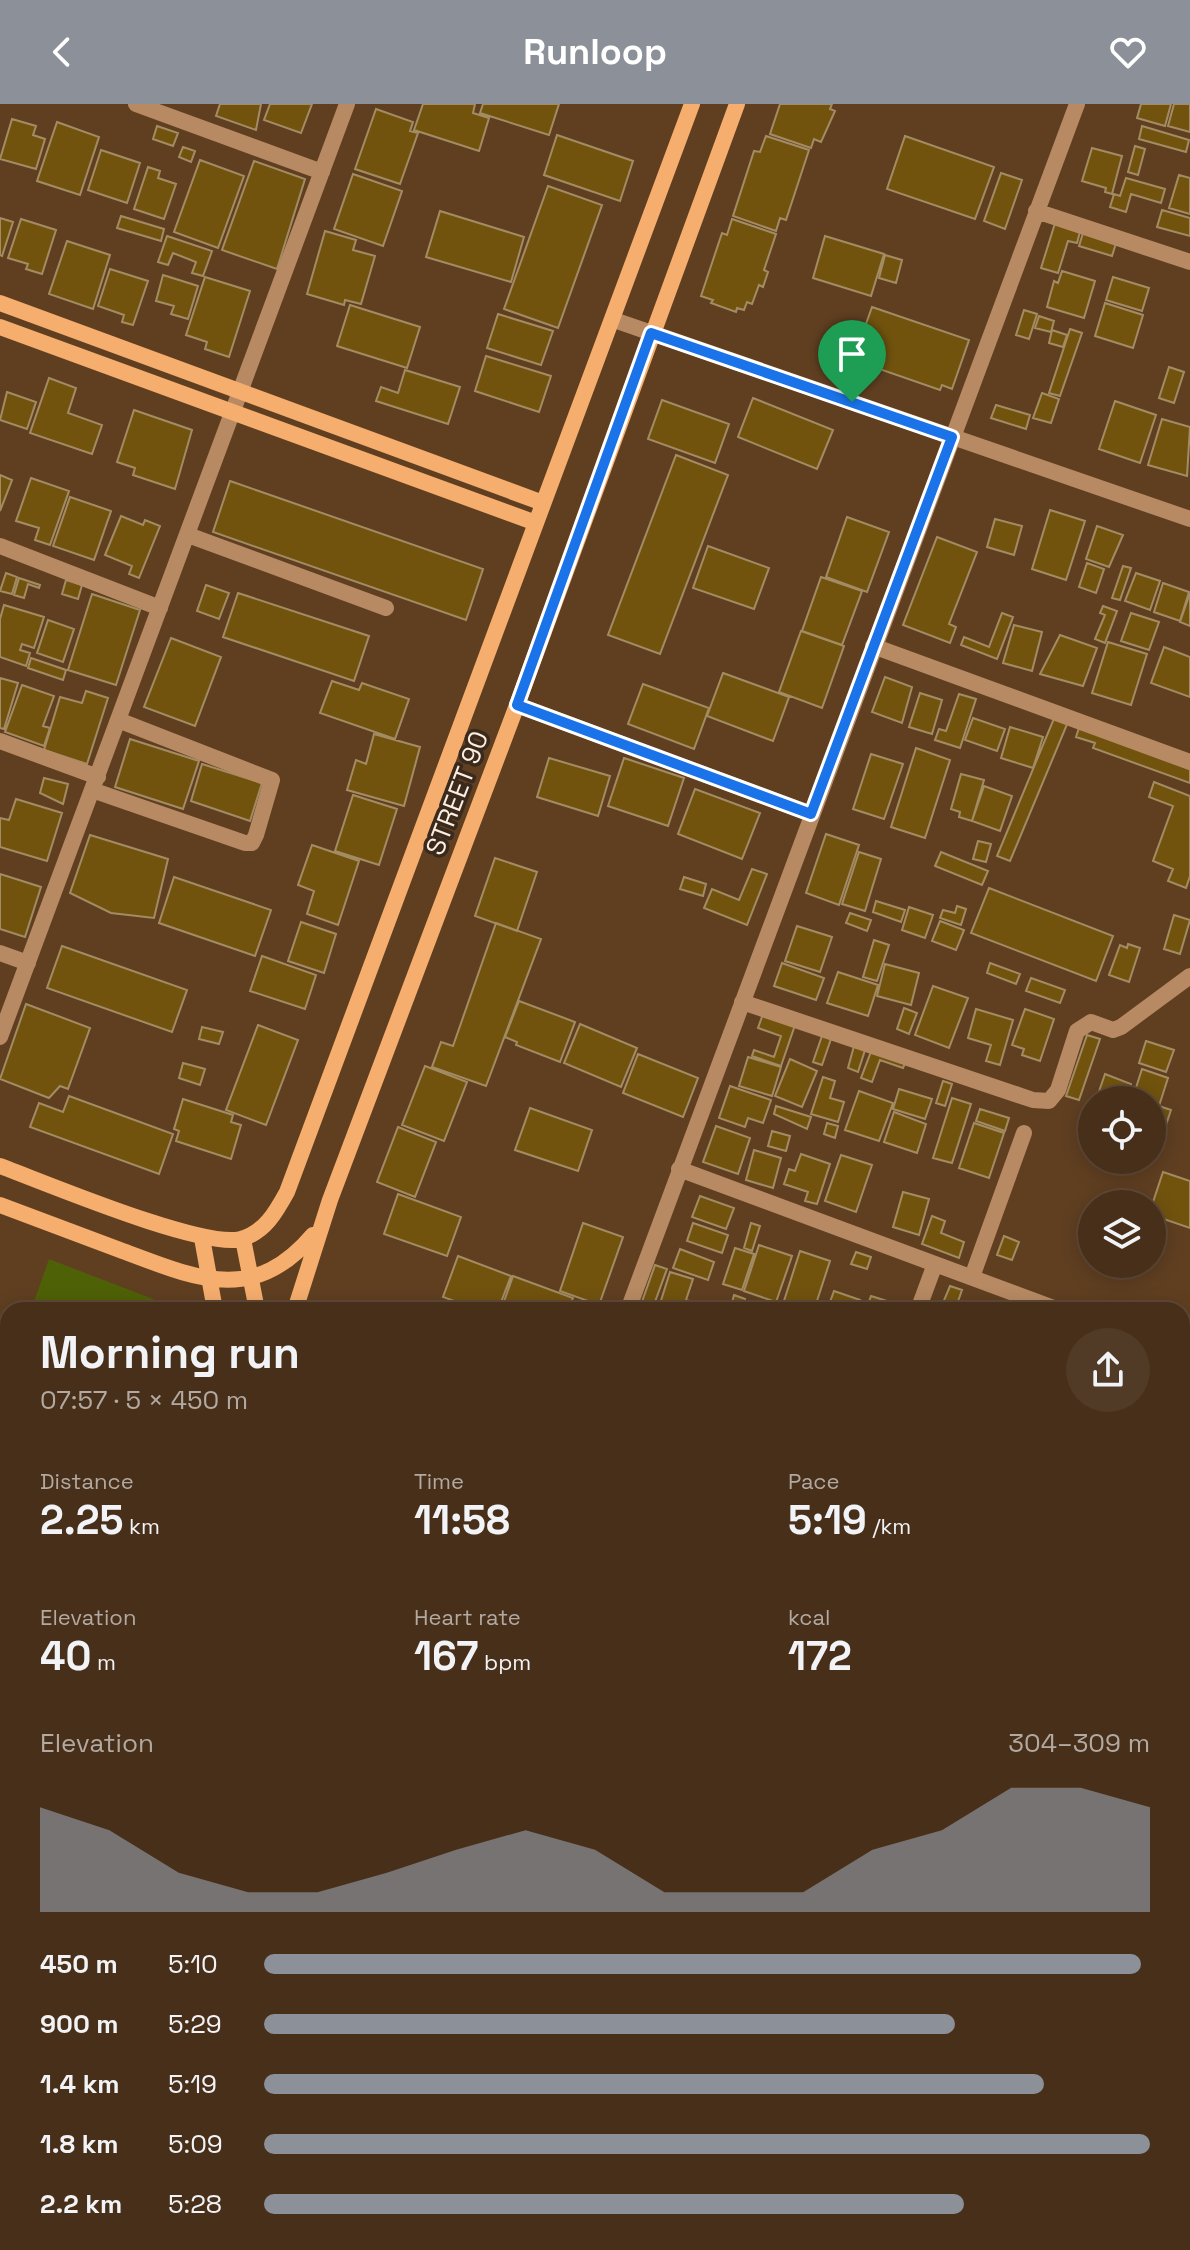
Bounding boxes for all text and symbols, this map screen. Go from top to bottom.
text: Runloop [523,29,667,75]
icon: back [40,30,84,74]
icon: heart [1106,30,1150,74]
pin [818,320,886,402]
icon: arrive [830,332,874,376]
street label: STREET 90 [418,726,496,860]
map controls [1078,1086,1166,1278]
button: locate [1078,1086,1166,1174]
button: layers [1078,1190,1166,1278]
text: Morning run [40,1325,300,1381]
button: share [1066,1328,1150,1412]
text: 07:57 · 5 × 450 m [40,1383,248,1417]
text: Distance [40,1467,134,1495]
text: Time [414,1467,464,1495]
text: Pace [788,1467,840,1495]
text: 2.25 [40,1495,123,1546]
text: 11:58 [414,1495,510,1546]
text: 5:19 [788,1495,867,1546]
text: km [123,1512,160,1540]
text: /km [867,1512,911,1540]
text: Elevation [40,1603,136,1631]
text: Heart rate [414,1603,521,1631]
text: kcal [788,1603,830,1631]
text: 40 [40,1631,91,1682]
text: 167 [414,1631,478,1682]
text: 172 [788,1631,852,1682]
text: m [91,1648,116,1676]
text: bpm [478,1648,531,1676]
text: Elevation [40,1726,154,1760]
text: 304–309 m [1008,1726,1150,1760]
text: 450 m [40,1947,118,1981]
text: 5:10 [168,1947,218,1981]
text: 900 m [40,2007,119,2041]
text: 5:29 [168,2007,222,2041]
text: 1.4 km [40,2067,120,2101]
text: 5:19 [168,2067,217,2101]
text: 1.8 km [40,2127,119,2161]
text: 5:09 [168,2127,223,2161]
text: 2.2 km [40,2187,122,2221]
text: 5:28 [168,2187,222,2221]

